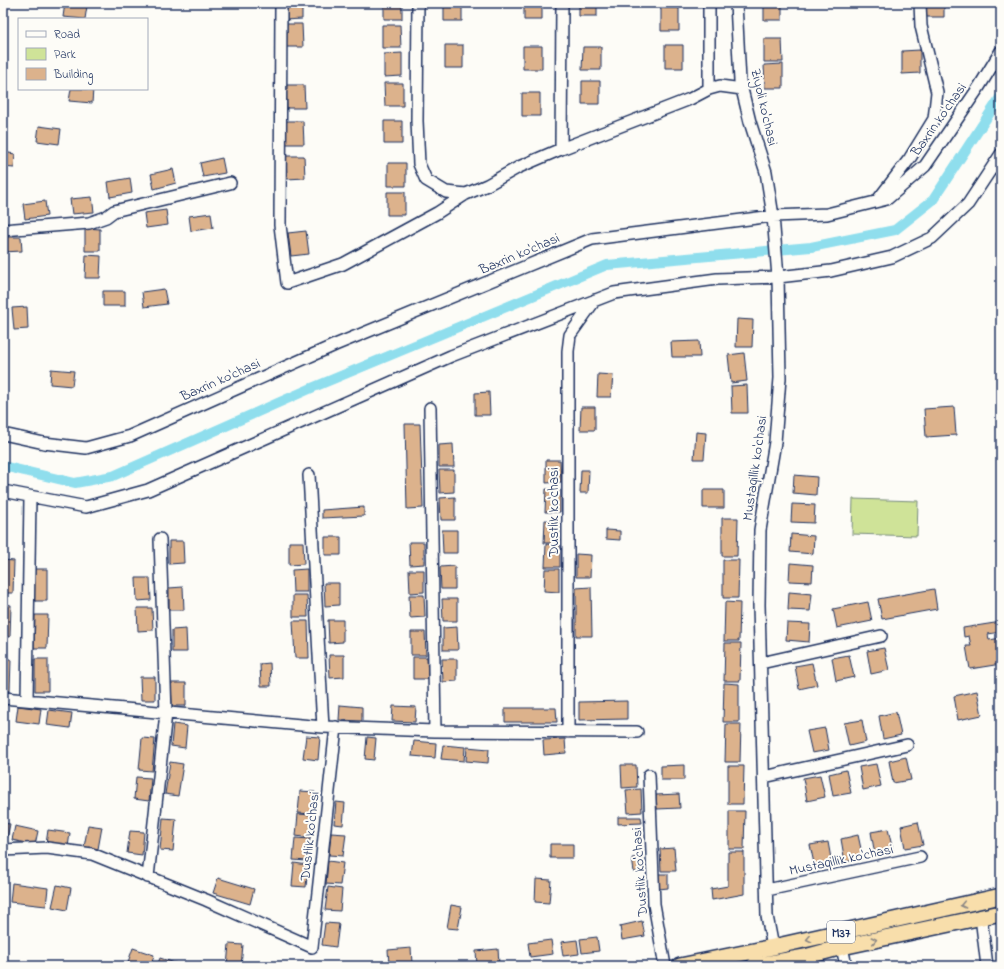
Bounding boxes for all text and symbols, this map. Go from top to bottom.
legend [18,18,148,90]
text: Road [54,26,80,44]
text: Park [54,46,76,64]
text: Building [53,66,93,85]
street label: Ziyoli ko'chasi [743,67,783,148]
street label: Baxrin ko'chasi [906,79,972,162]
street label: Baxrin ko'chasi [475,228,563,281]
street label: Baxrin ko'chasi [176,353,264,408]
street label: Mustaqillik ko'chasi [738,414,773,522]
street label: Dustlik ko'chasi [544,467,565,558]
street label: Dustlik ko'chasi [295,791,326,883]
street label: Dustlik ko'chasi [627,827,654,918]
street label: Mustaqillik ko'chasi [787,839,895,882]
one-way arrow [960,901,966,909]
road number: M37 [827,921,855,943]
one-way arrow [806,935,812,943]
one-way arrow [871,937,877,945]

